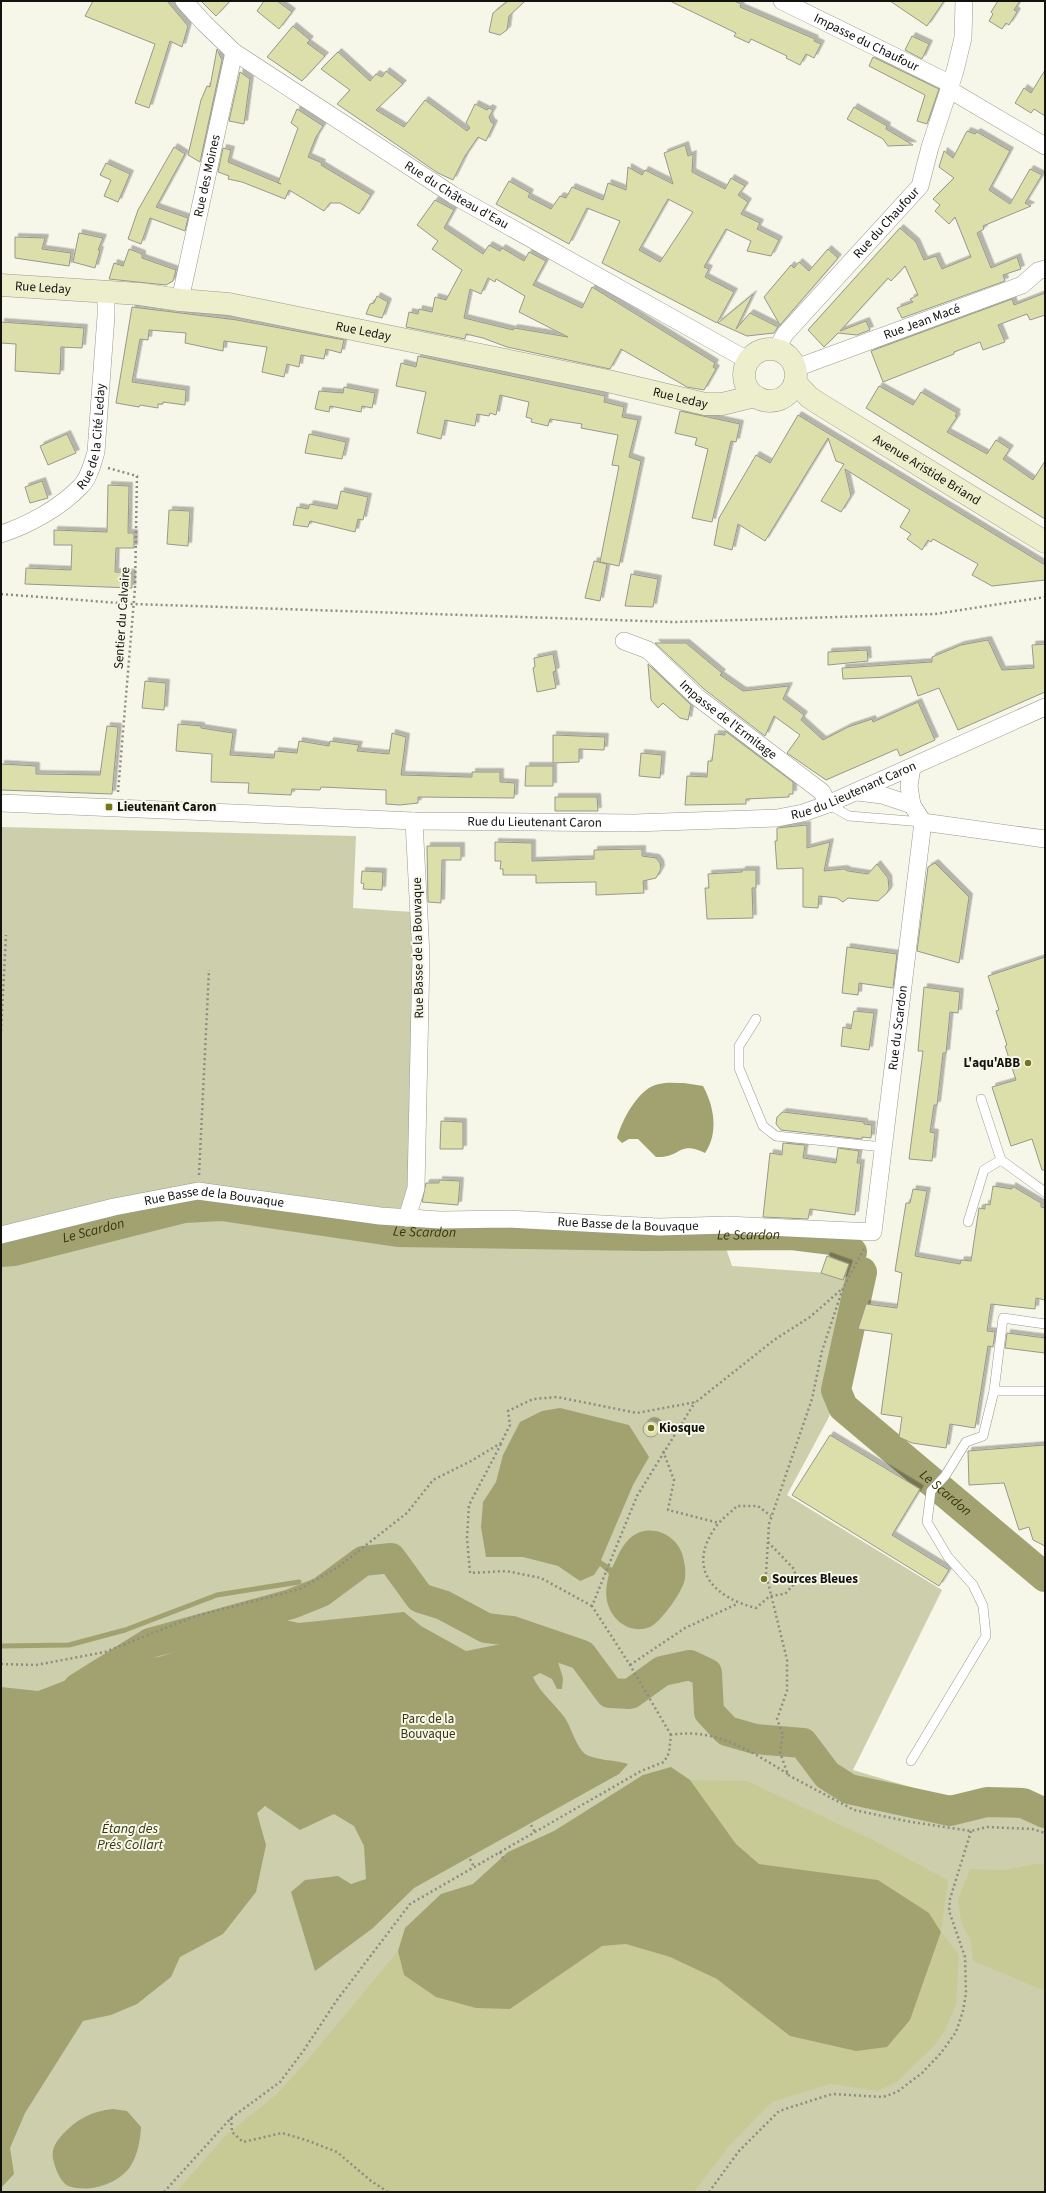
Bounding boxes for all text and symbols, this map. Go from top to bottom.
street label: Impasse du Chaufour [811,9,922,76]
street label: Rue des Moines [189,132,225,219]
street label: Rue du Château d'Eau [401,157,512,233]
street label: Rue du Chaufour [849,183,924,262]
street label: Rue Leday [14,277,71,299]
street label: Rue Jean Macé [881,299,963,344]
street label: Rue Leday [334,317,393,346]
street label: Rue de la Cité Leday [73,383,110,494]
street label: Rue Leday [651,383,710,413]
street label: Avenue Aristide Briand [870,430,984,509]
street label: Sentier du Calvaire [109,566,135,670]
street label: Impasse de l'Ermitage [675,676,781,764]
street label: Rue du Lieutenant Caron [789,757,919,824]
place label: Lieutenant Caron [117,798,216,816]
marker: Lieutenant Caron [104,802,114,812]
street label: Rue du Lieutenant Caron [467,812,602,832]
street label: Rue Basse de la Bouvaque [408,877,428,1019]
street label: Rue du Scardon [884,984,912,1071]
place label: L'aqu'ABB [963,1054,1020,1072]
marker: L'aqu'ABB [1023,1058,1033,1068]
street label: Rue Basse de la Bouvaque [143,1182,285,1212]
water label: Le Scardon [60,1213,126,1248]
street label: Rue Basse de la Bouvaque [557,1213,699,1236]
water label: Le Scardon [392,1221,456,1243]
water label: Le Scardon [717,1225,780,1246]
place label: Kiosque [659,1419,705,1437]
marker: Kiosque [646,1423,656,1433]
water label: Le Scardon [915,1465,976,1521]
place label: Sources Bleues [772,1570,858,1588]
marker: Sources Bleues [759,1574,769,1584]
park label: Parc de la Bouvaque [401,1710,455,1743]
water label: Étang des Prés Collart [97,1819,164,1855]

